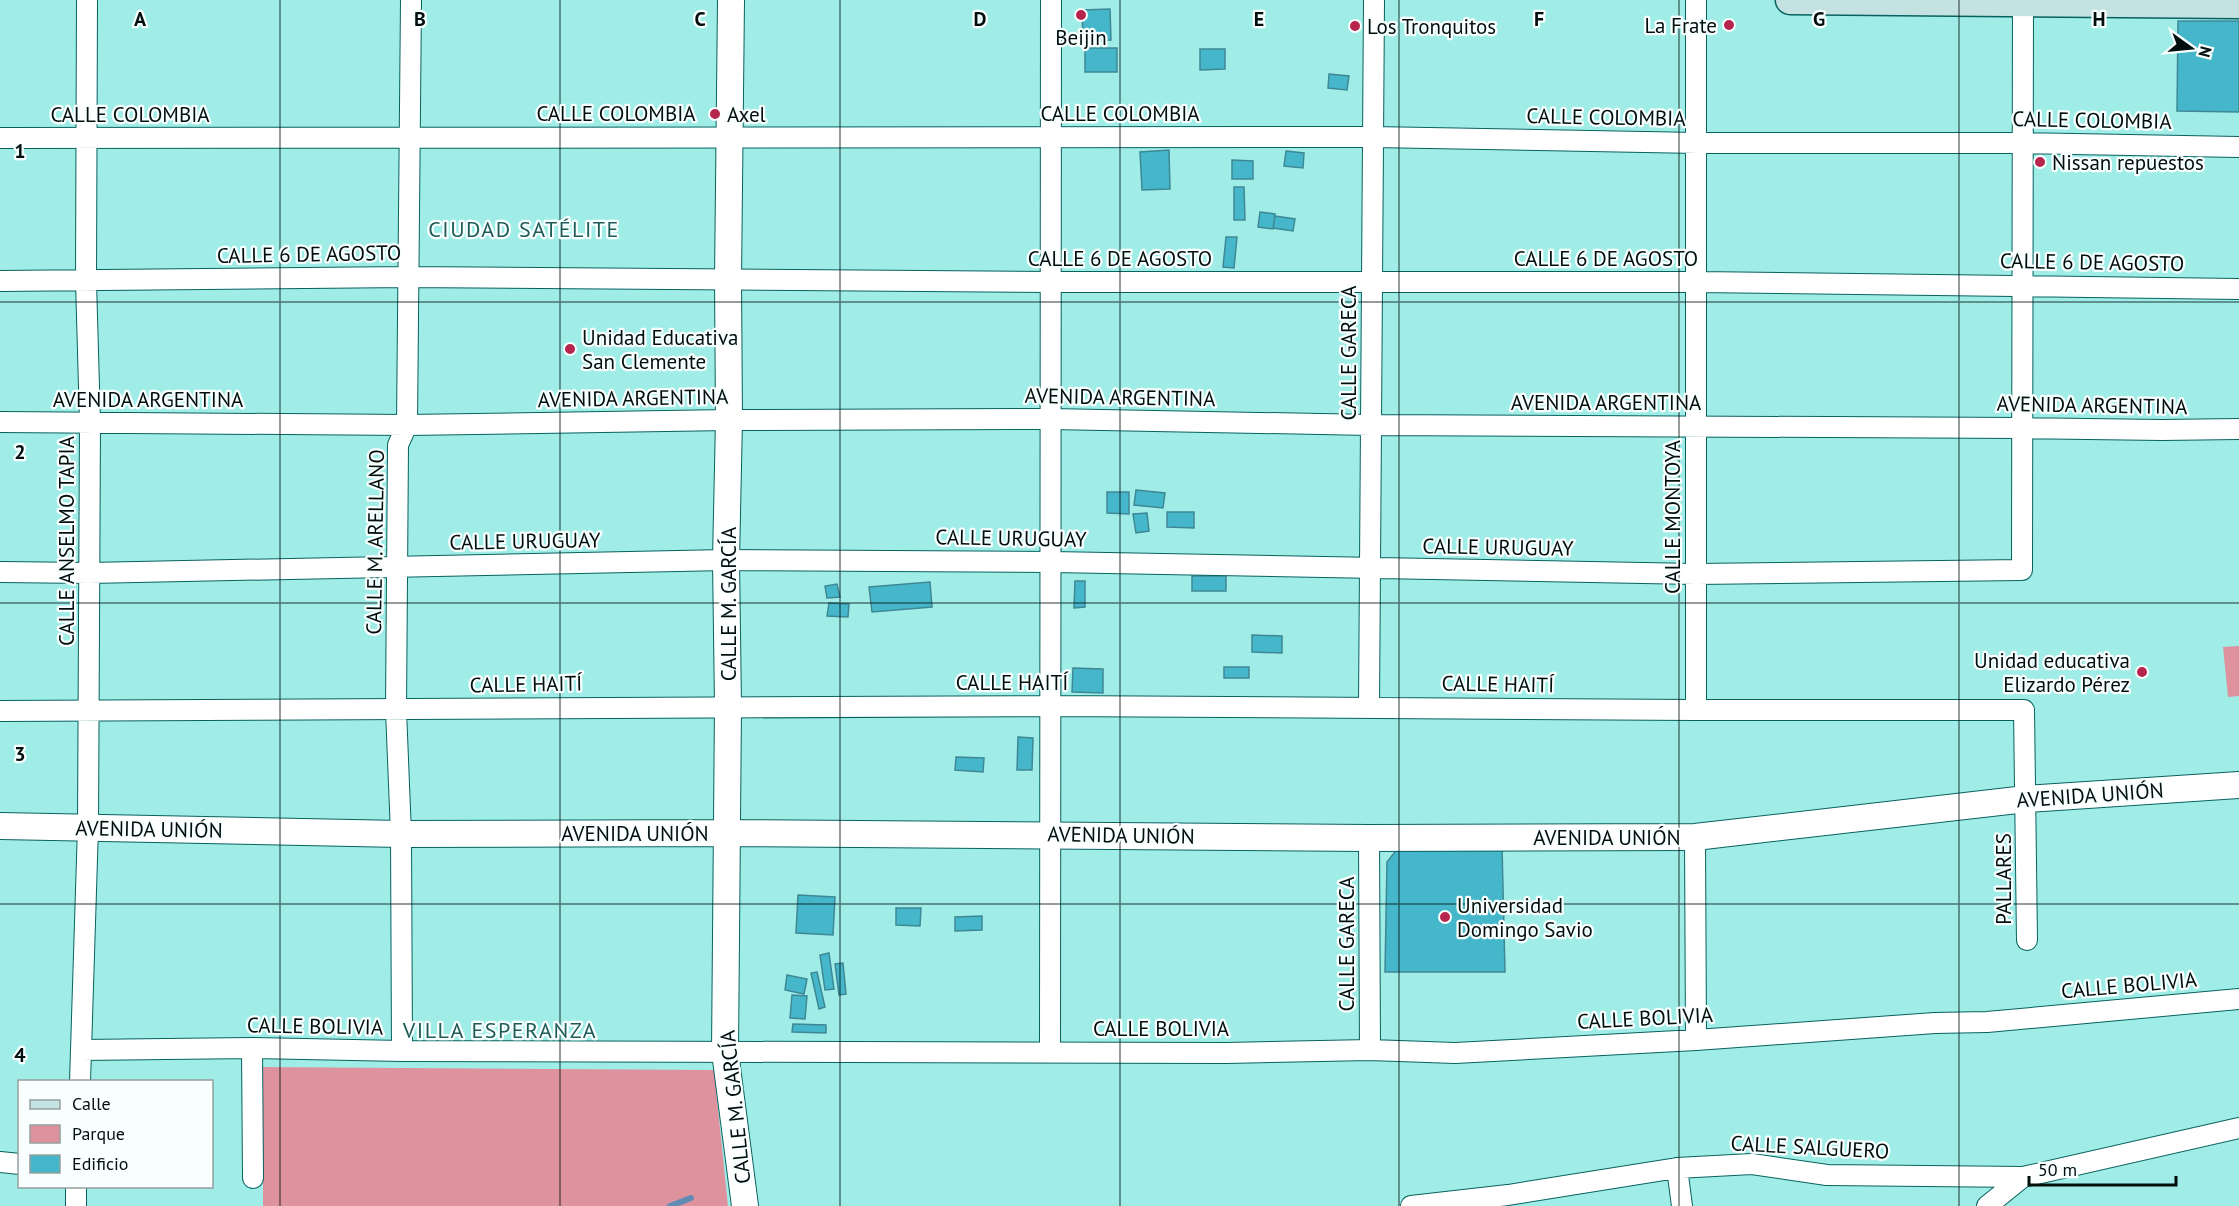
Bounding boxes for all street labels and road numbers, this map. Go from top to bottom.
street label: CALLE COLOMBIA [536,100,696,127]
street label: CALLE COLOMBIA [1040,100,1200,127]
street label: CALLE COLOMBIA [50,101,210,128]
street label: CALLE COLOMBIA [1526,102,1687,132]
street label: CALLE COLOMBIA [2012,105,2173,135]
street label: CALLE 6 DE AGOSTO [217,239,401,269]
street label: CALLE 6 DE AGOSTO [1028,245,1212,272]
street label: CALLE 6 DE AGOSTO [1514,245,1698,272]
street label: CALLE 6 DE AGOSTO [2000,247,2184,277]
street label: CALLE GARECA [1335,285,1362,420]
street label: AVENIDA ARGENTINA [1024,382,1216,412]
street label: AVENIDA ARGENTINA [537,383,729,413]
street label: AVENIDA ARGENTINA [53,386,244,413]
street label: AVENIDA ARGENTINA [1511,389,1702,416]
street label: AVENIDA ARGENTINA [1996,390,2188,420]
street label: CALLE ANSELMO TAPIA [53,435,80,646]
street label: CALLE MONTOYA [1659,439,1686,594]
street label: CALLE M. ARELLANO [360,449,390,635]
street label: CALLE URUGUAY [935,523,1087,553]
street label: CALLE URUGUAY [449,526,601,556]
street label: CALLE M. GARCÍA [715,526,742,681]
street label: CALLE URUGUAY [1422,532,1574,562]
street label: CALLE HAITÍ [956,669,1069,696]
street label: CALLE HAITÍ [469,670,583,698]
street label: CALLE HAITÍ [1441,670,1555,698]
street label: AVENIDA UNIÓN [2016,776,2164,814]
street label: AVENIDA UNIÓN [75,814,223,844]
street label: AVENIDA UNIÓN [561,820,709,847]
street label: AVENIDA UNIÓN [1047,820,1195,850]
street label: AVENIDA UNIÓN [1533,824,1681,851]
street label: PALLARES [1990,833,2017,925]
street label: CALLE GARECA [1333,876,1360,1011]
street label: CALLE BOLIVIA [2060,966,2199,1004]
street label: CALLE BOLIVIA [1576,1001,1714,1035]
street label: CALLE BOLIVIA [247,1011,384,1041]
street label: CALLE BOLIVIA [1093,1015,1230,1042]
street label: CALLE M. GARCÍA [713,1028,756,1185]
street label: CALLE SALGUERO [1730,1129,1890,1165]

